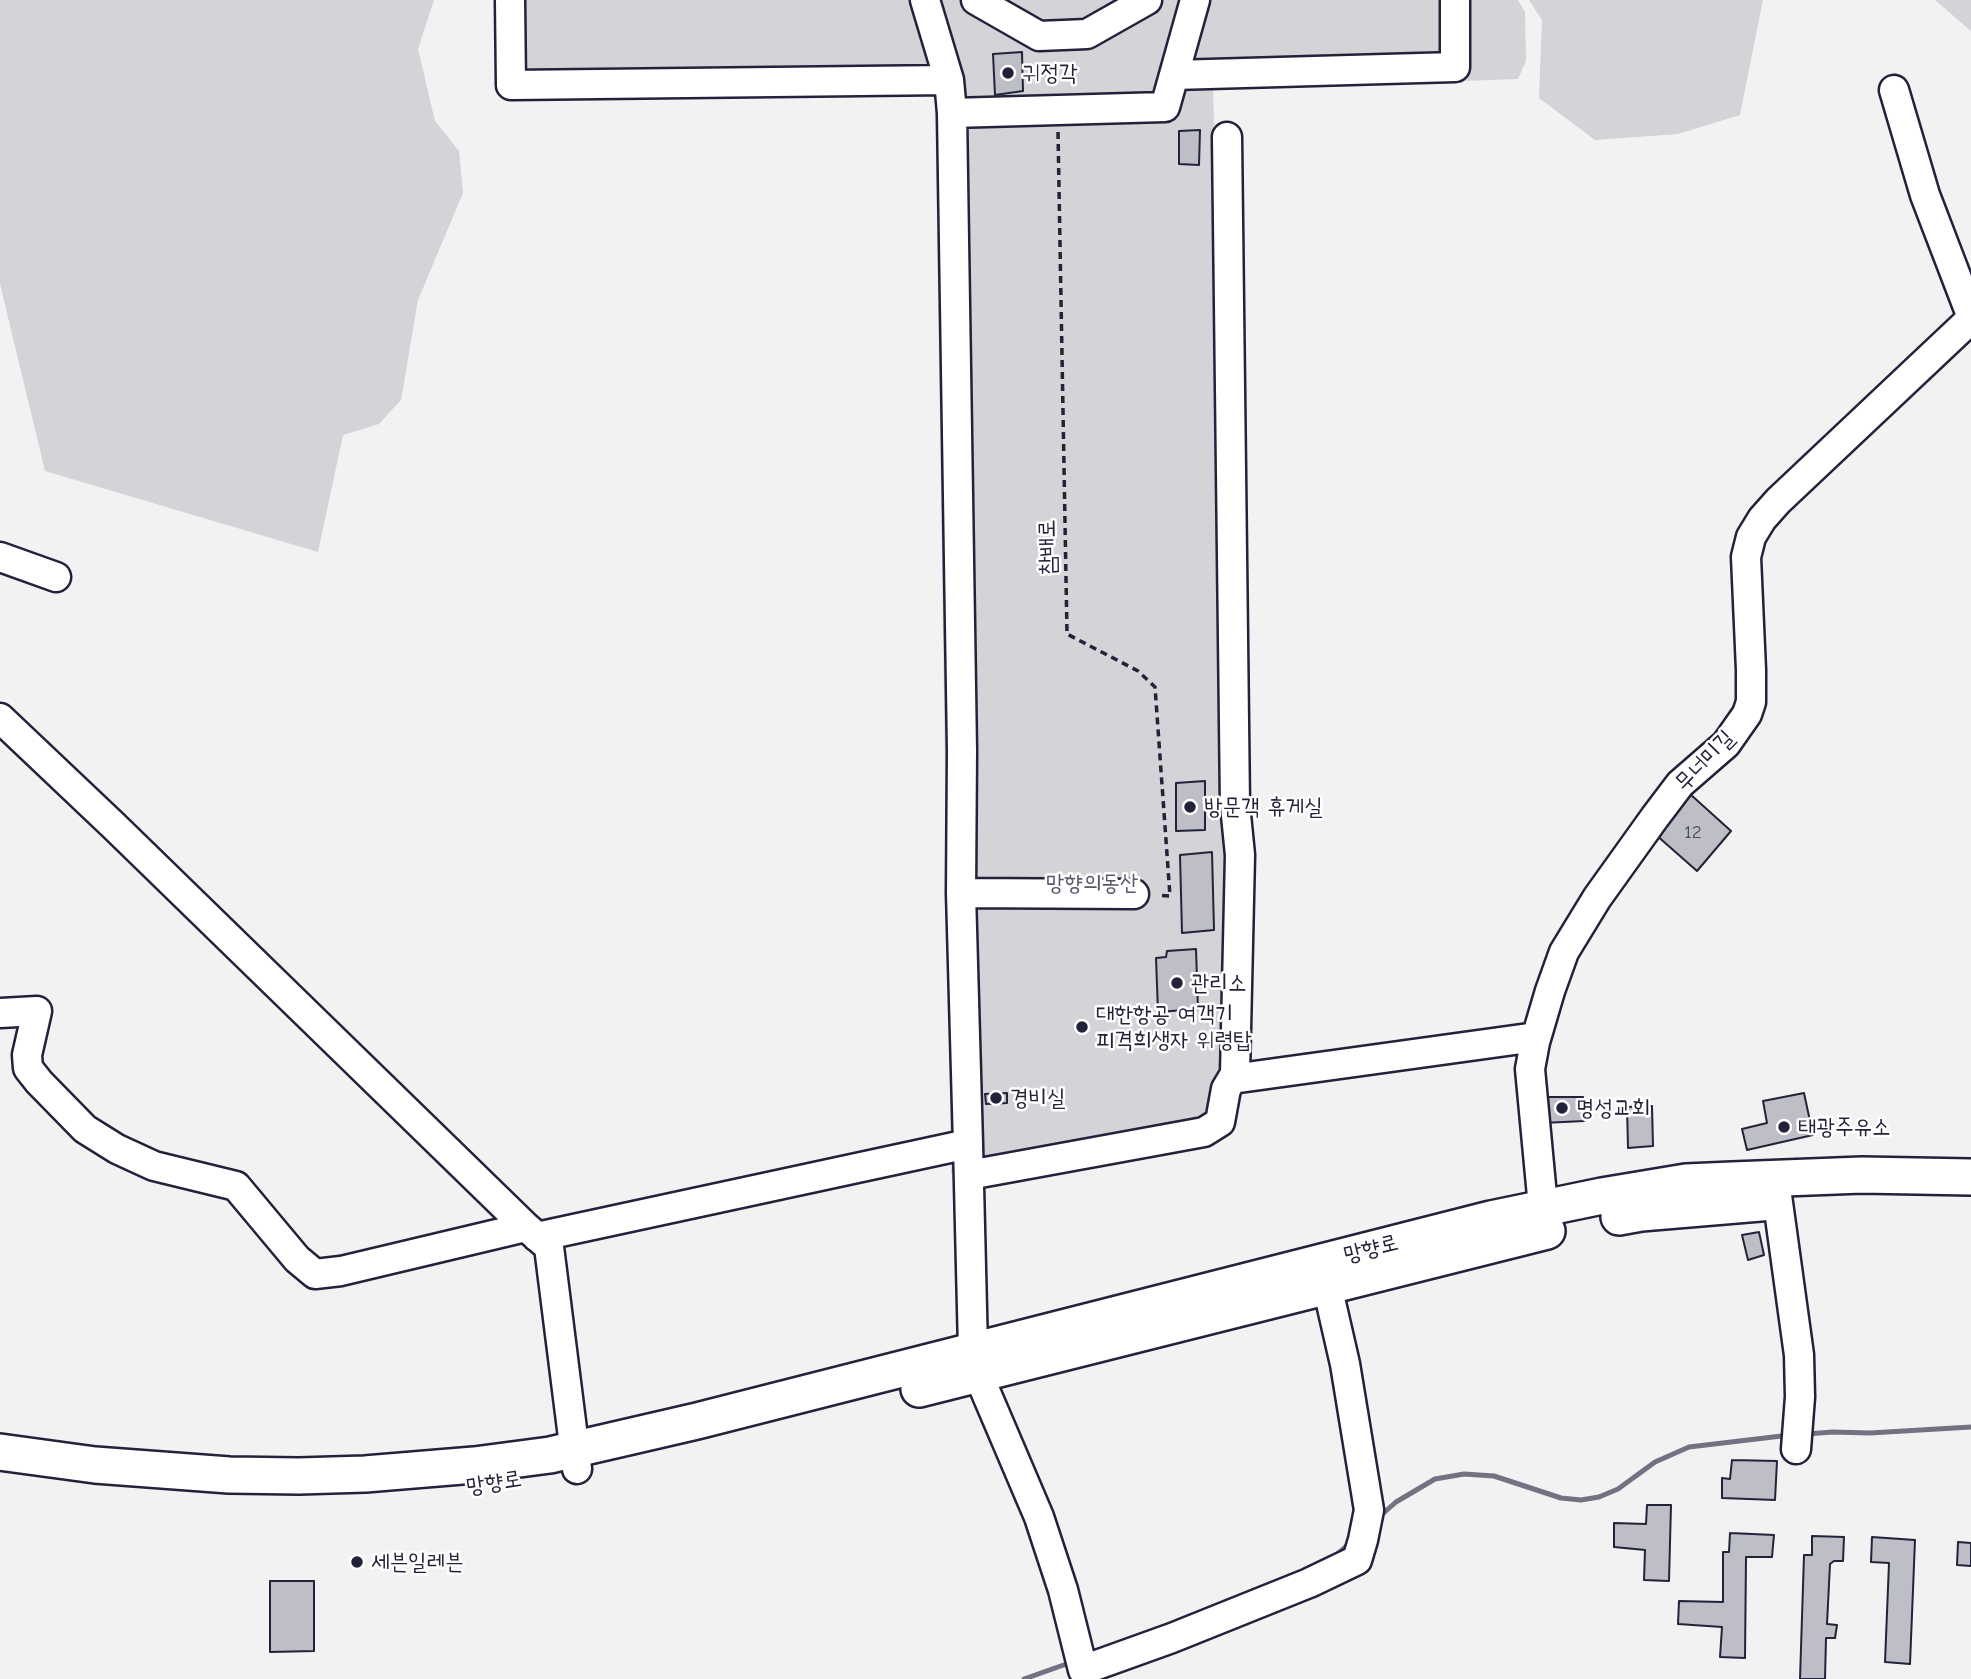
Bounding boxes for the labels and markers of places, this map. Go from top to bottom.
place label: 귀정각 [1022,59,1078,87]
marker: 귀정각 [1000,65,1016,81]
place label: 방문객 휴게실 [1204,793,1323,821]
marker: 방문객 휴게실 [1182,799,1198,815]
place label: 관리소 [1191,969,1247,997]
marker: 관리소 [1169,975,1185,991]
place label: 대한항공 여객기 피격희생자 위령탑 [1096,1000,1252,1054]
marker: 대한항공 여객기 피격희생자 위령탑 [1074,1019,1090,1035]
place label: 경비실 [1010,1084,1066,1112]
marker: 경비실 [988,1090,1004,1106]
place label: 명성교회 [1576,1094,1650,1122]
marker: 명성교회 [1554,1100,1570,1116]
place label: 태광주유소 [1798,1113,1891,1141]
marker: 태광주유소 [1776,1119,1792,1135]
place label: 세븐일레븐 [371,1548,464,1576]
marker: 세븐일레븐 [349,1554,365,1570]

